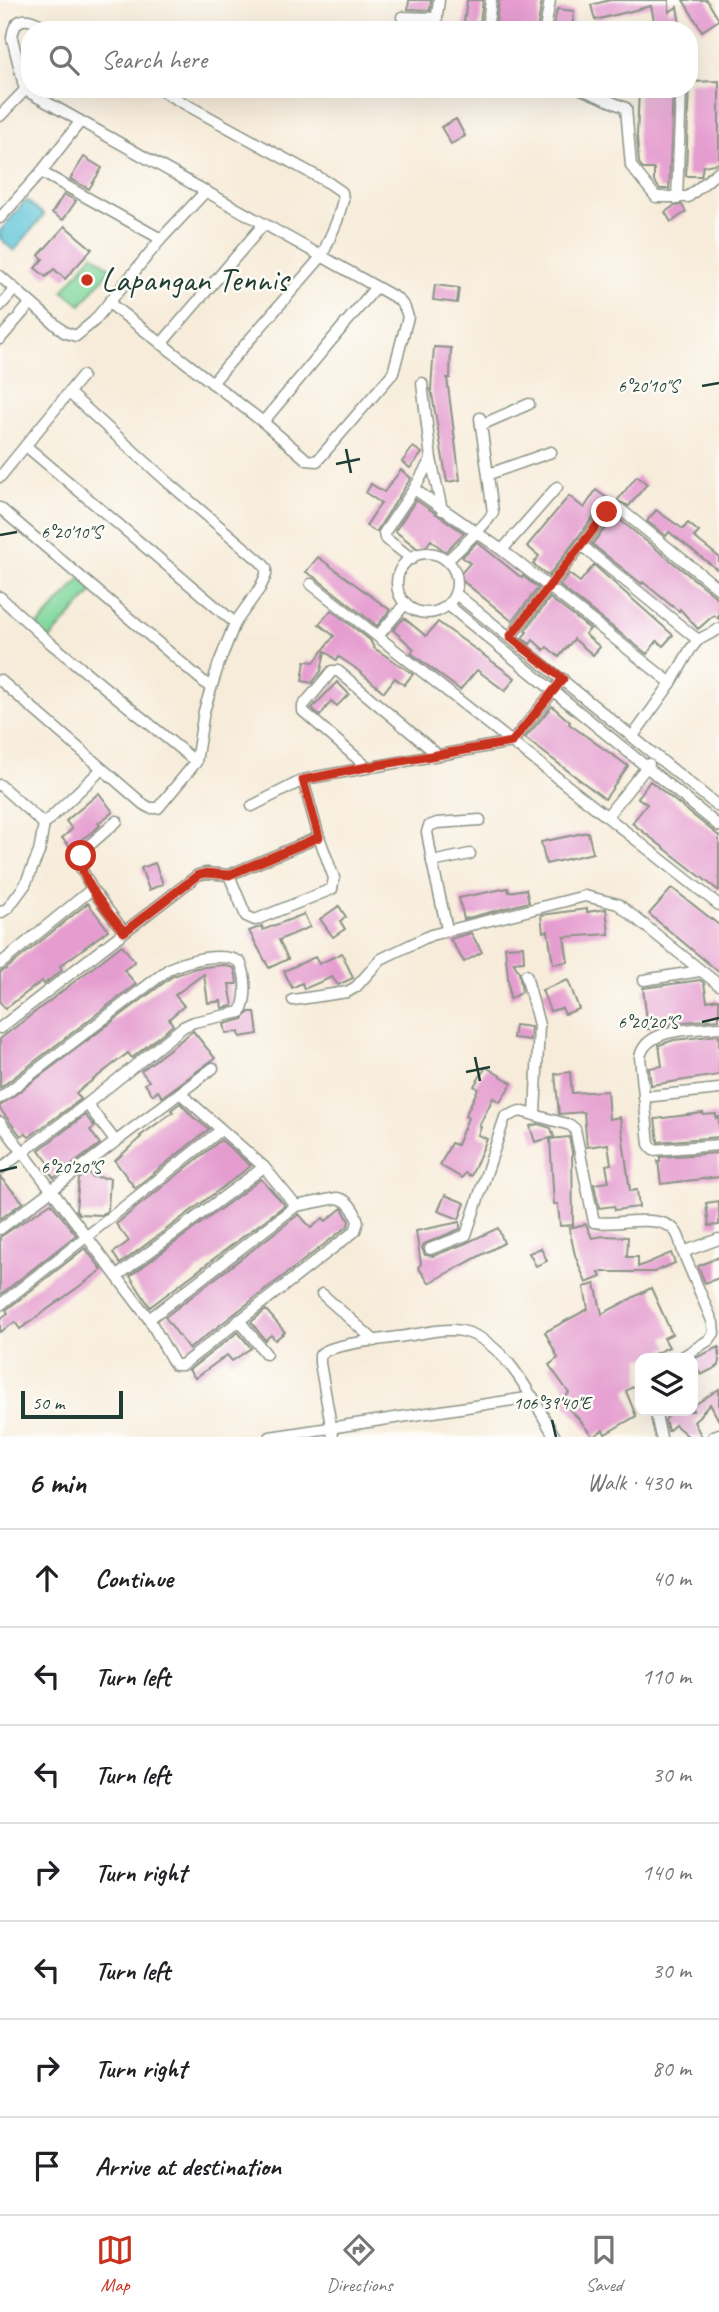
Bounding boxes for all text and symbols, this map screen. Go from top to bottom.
search box [21,21,698,98]
icon: search [45,41,83,79]
text: Search here [101,43,207,76]
place label: Lapangan Tennis [101,259,291,301]
marker: Lapangan Tennis [79,272,95,288]
text: 6°20'10"S [618,375,682,397]
route end [591,496,622,527]
text: 6°20'10"S [41,521,105,543]
route start [65,840,96,871]
text: 6°20'20"S [618,1011,682,1033]
text: 6°20'20"S [41,1156,105,1178]
map controls [635,1353,698,1416]
button: layers [635,1353,698,1416]
scale bar [21,1388,122,1420]
text: 50 m [32,1391,64,1415]
text: 106°39'40"E [513,1392,593,1414]
text: 6 min [28,1464,86,1502]
text: Walk · 430 m [587,1468,691,1497]
icon: ahead [28,1559,66,1597]
text: Continue [95,1562,173,1595]
text: 40 m [652,1564,691,1593]
icon: left [28,1657,66,1695]
text: Turn left [95,1660,170,1693]
text: 110 m [642,1662,691,1691]
icon: left [28,1755,66,1793]
text: Turn left [95,1758,170,1791]
text: 30 m [652,1760,691,1789]
icon: right [28,1853,66,1891]
text: Turn right [95,1856,186,1889]
text: 140 m [642,1858,691,1887]
icon: left [28,1951,66,1989]
text: Turn left [95,1954,170,1987]
text: 30 m [652,1956,691,1985]
icon: right [28,2049,66,2087]
text: Turn right [95,2052,186,2085]
text: 80 m [652,2054,691,2083]
icon: arrive [28,2147,66,2185]
text: Arrive at destination [95,2150,281,2183]
tab: Map [96,2231,134,2297]
tab: Directions [326,2231,393,2297]
tab: Saved [585,2231,623,2297]

